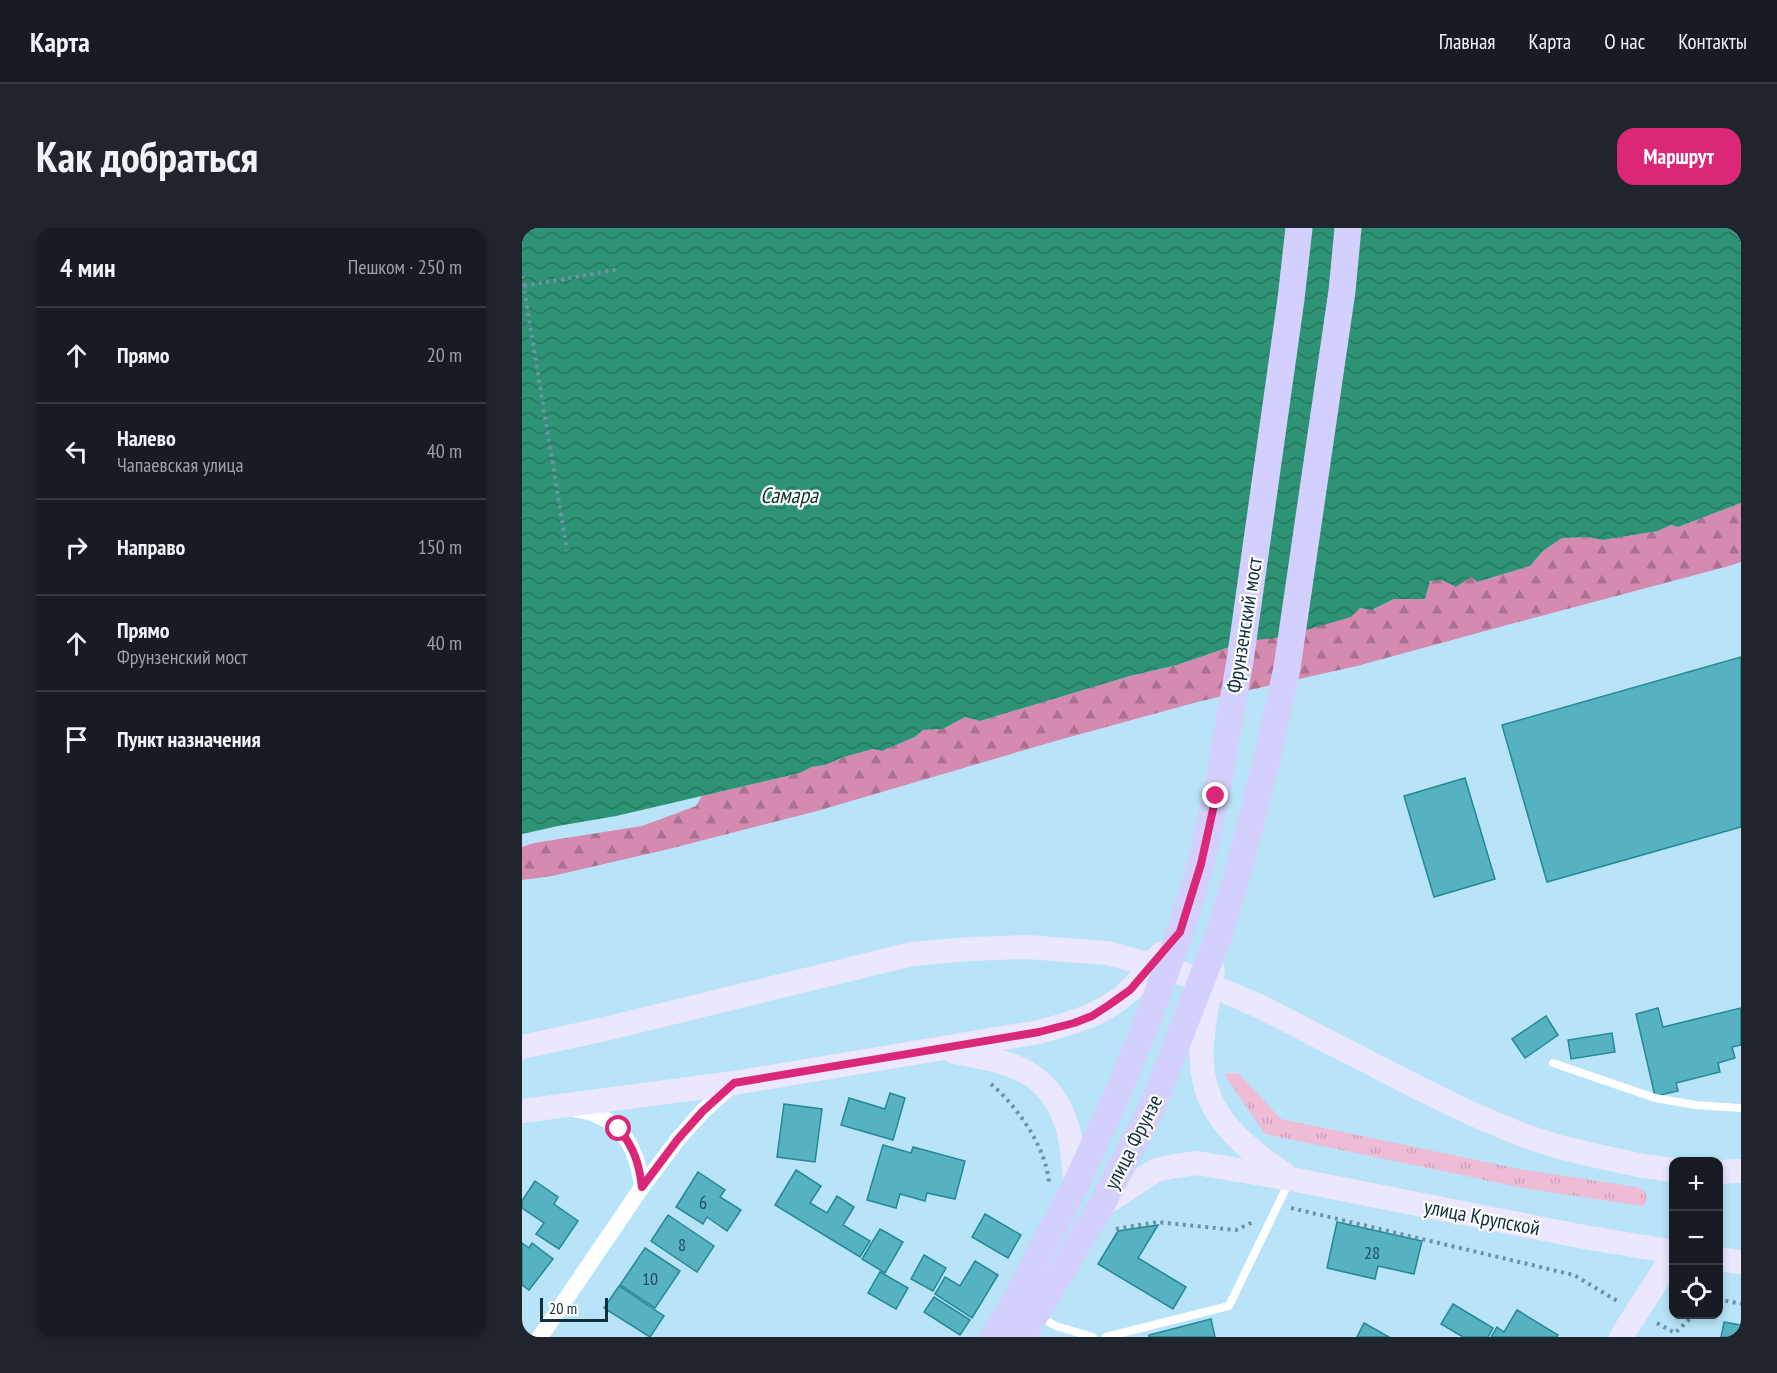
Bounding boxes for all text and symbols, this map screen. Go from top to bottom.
text: Карта [30,23,90,60]
text: Главная [1439,28,1495,55]
text: Карта [1528,28,1571,55]
text: О нас [1604,28,1645,55]
text: Контакты [1678,28,1747,55]
button: Маршрут [1617,128,1741,185]
text: Как добраться [36,129,258,184]
text: 4 мин [60,251,115,284]
text: Пешком · 250 m [348,254,462,280]
icon: ahead [60,339,93,372]
text: Прямо [117,341,170,369]
text: 20 m [427,342,462,368]
text: Налево [117,424,176,452]
icon: left [60,435,93,468]
text: 40 m [427,438,462,464]
text: Чапаевская улица [117,452,243,478]
water label: Самара [760,481,819,509]
icon: right [60,531,93,564]
text: Направо [117,533,185,561]
text: 150 m [418,534,462,560]
street label: Фрунзенский мост [1220,555,1268,695]
text: Прямо [117,616,170,644]
icon: ahead [60,627,93,660]
text: 40 m [427,630,462,656]
text: Фрунзенский мост [117,644,247,670]
icon: arrive [60,723,93,756]
text: Пункт назначения [117,725,261,753]
route end [1202,782,1228,808]
street label: улица Фрунзе [1098,1090,1168,1194]
route start [605,1115,631,1141]
map controls [1669,1157,1723,1319]
button: + [1669,1157,1723,1211]
house number: 6 [699,1191,707,1214]
street label: улица Крупской [1422,1193,1542,1241]
button: − [1669,1211,1723,1265]
house number: 8 [678,1233,686,1256]
house number: 28 [1364,1241,1380,1264]
button: locate [1669,1265,1723,1319]
house number: 10 [642,1267,658,1290]
scale bar [540,1295,608,1322]
text: 20 m [549,1298,577,1318]

